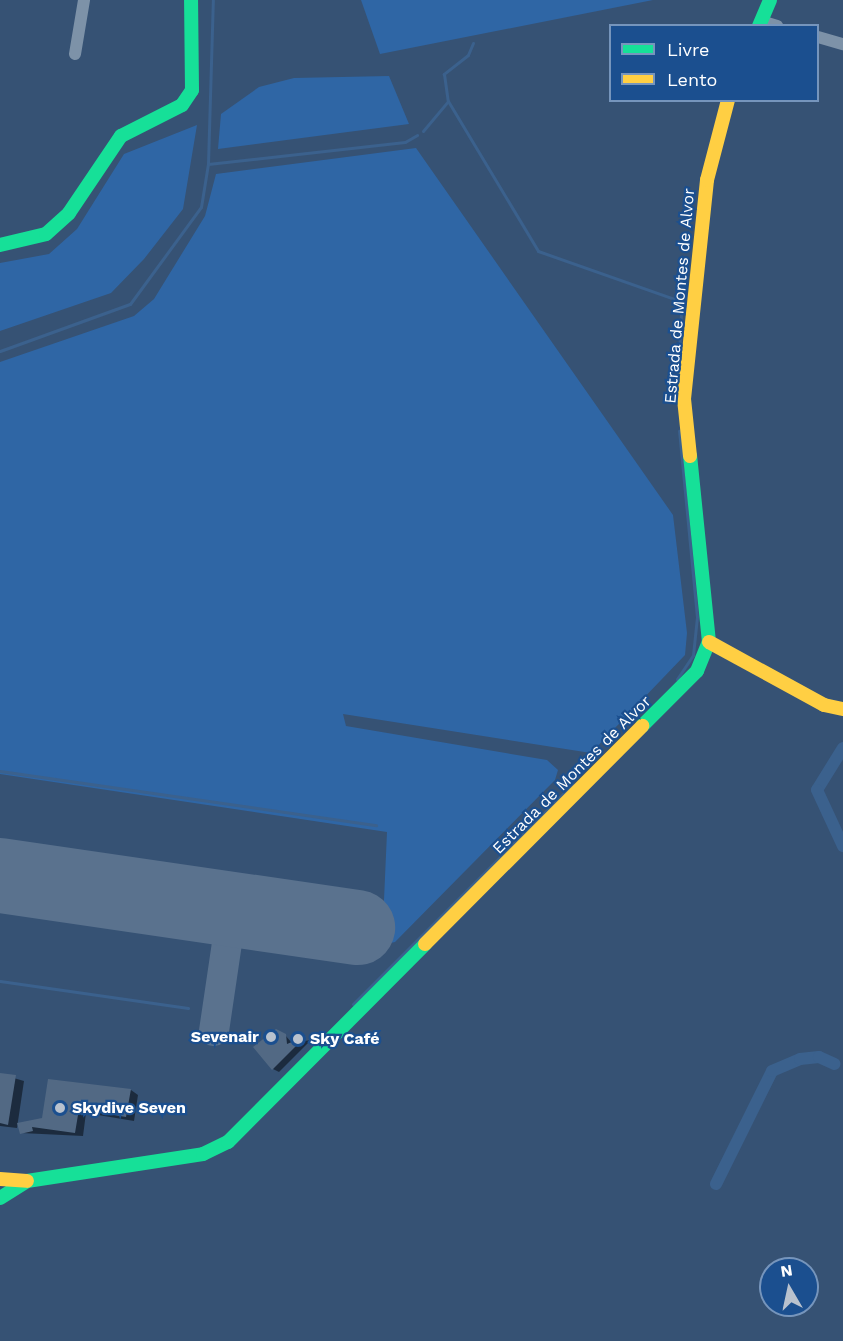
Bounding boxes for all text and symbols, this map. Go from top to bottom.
legend [609,24,819,102]
text: Livre [667,39,709,60]
text: Lento [667,69,717,90]
street label: Estrada de Montes de Alvor [661,187,699,405]
street label: Estrada de Montes de Alvor [488,691,656,859]
place label: Sevenair [191,1027,259,1047]
place label: Sky Café [310,1029,380,1049]
marker: Sevenair [264,1030,278,1044]
marker: Sky Café [291,1032,305,1046]
place label: Skydive Seven [72,1098,186,1118]
marker: Skydive Seven [53,1101,67,1115]
north arrow [759,1257,819,1317]
text: N [779,1260,794,1281]

